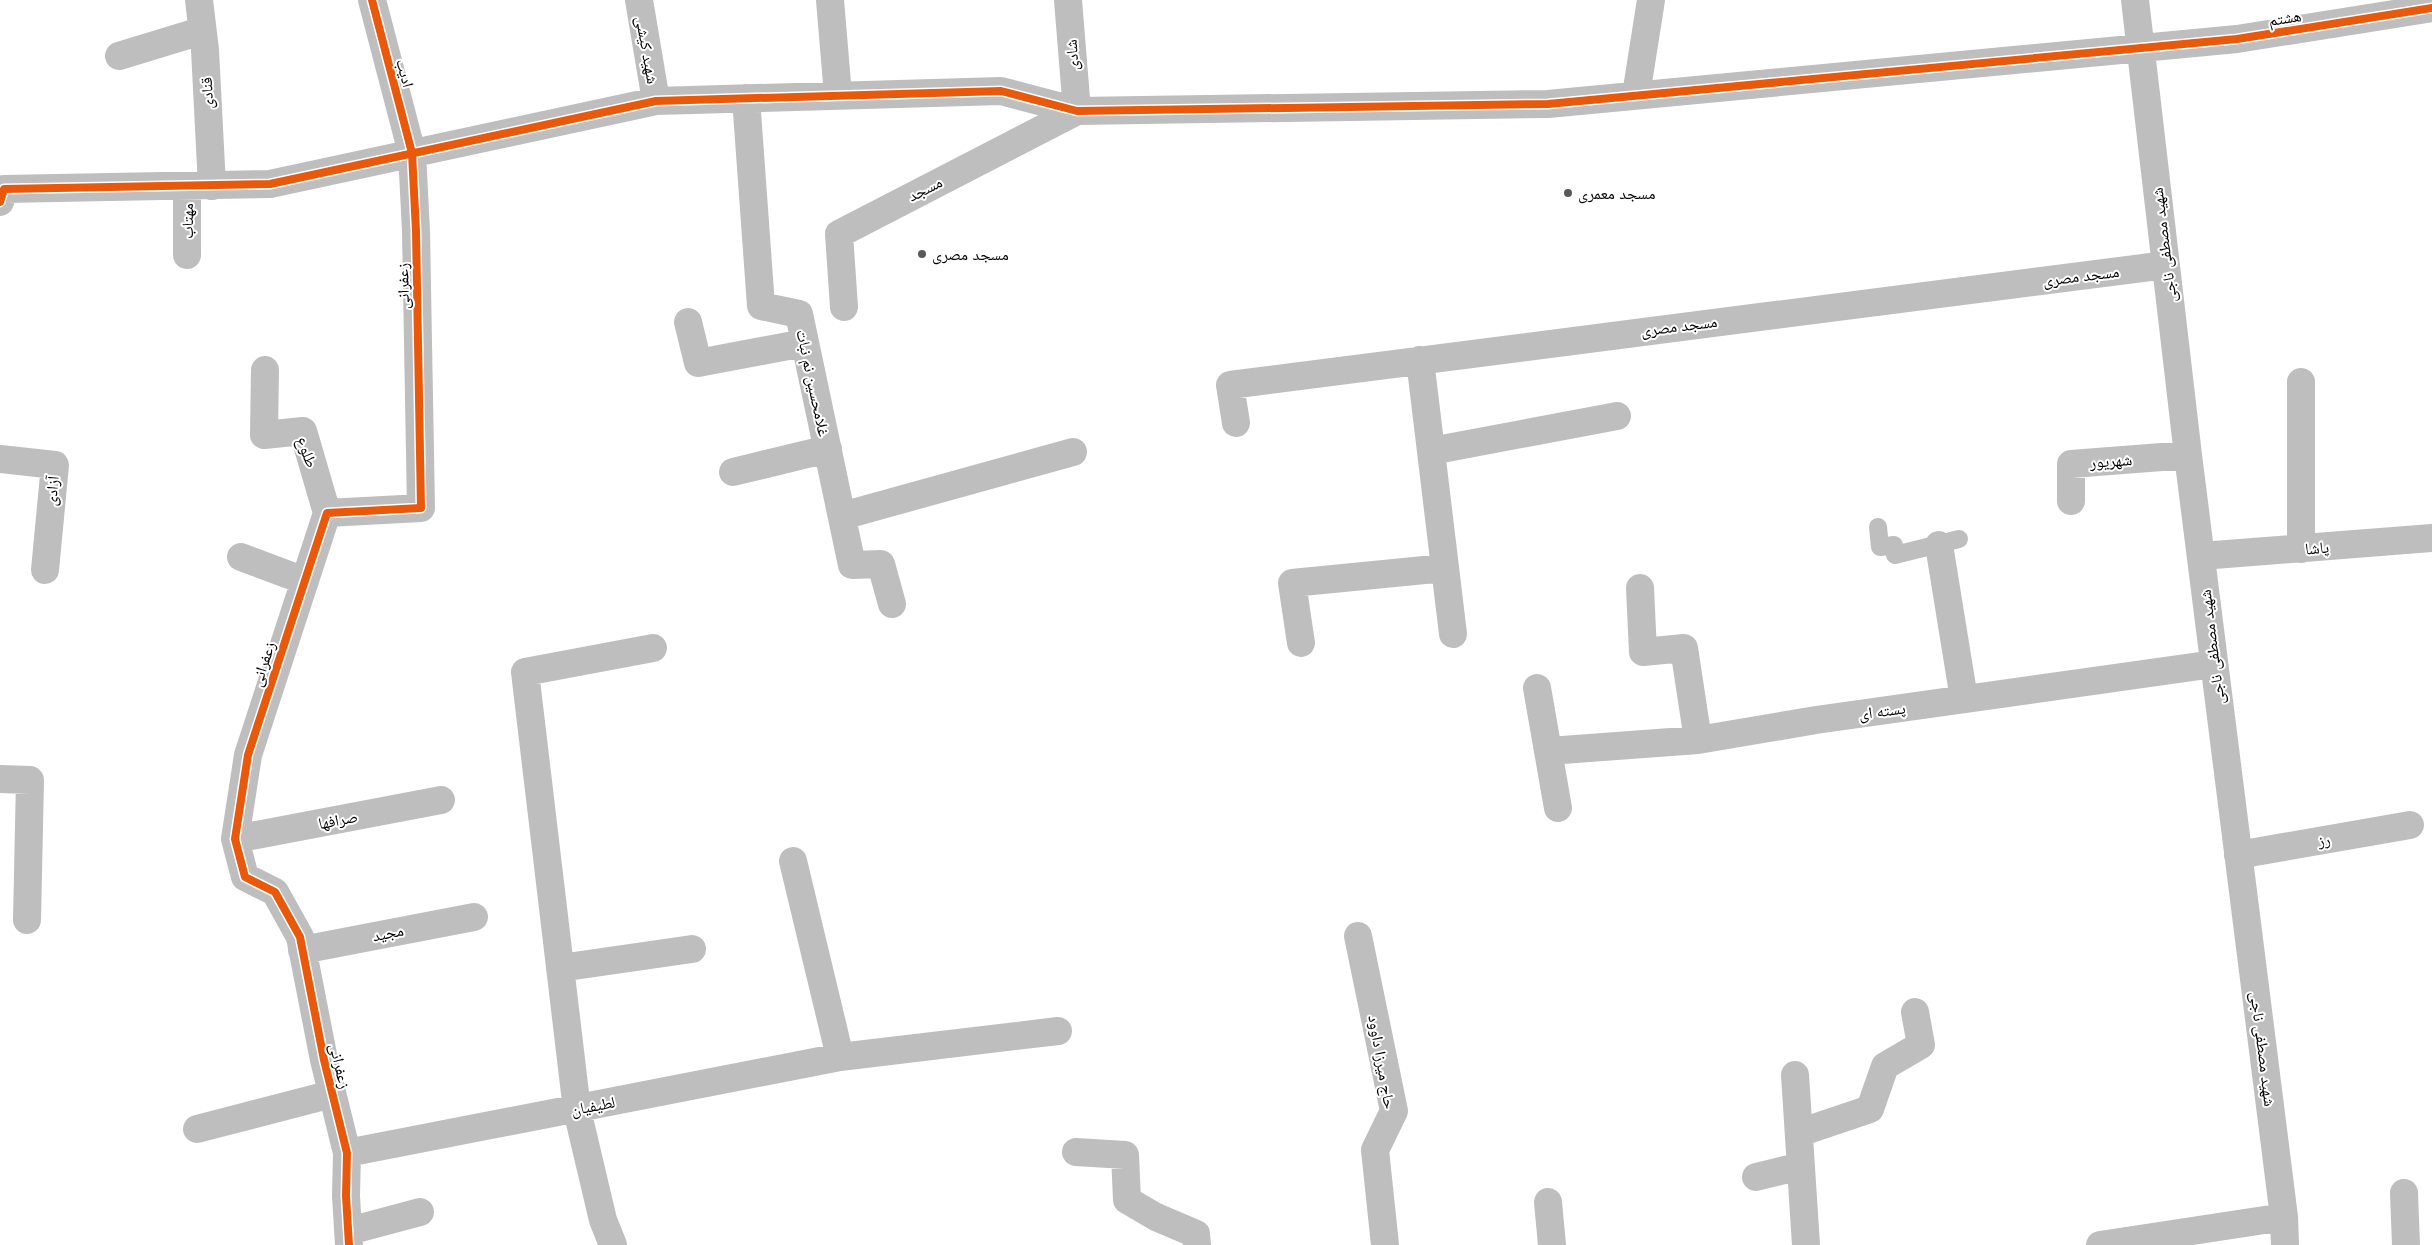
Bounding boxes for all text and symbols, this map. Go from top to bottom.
street label: هشتم [2267,7,2303,31]
street label: شهید کیشی [631,15,661,86]
street label: شادی [1062,39,1084,71]
street label: ادیب [393,57,417,89]
street label: قنادی [198,76,218,109]
street label: مسجد [905,173,945,205]
place label: مسجد معمری [1578,185,1655,204]
street label: شهید مصطفی ناجی [2149,186,2181,303]
marker: مسجد معمری [1562,187,1574,199]
street label: مهتاب [179,203,197,239]
place label: مسجد مصری [932,246,1009,265]
marker: مسجد مصری [916,248,928,260]
street label: زعفرانی [394,263,414,309]
street label: مسجد مصری [2042,263,2120,291]
street label: مسجد مصری [1640,313,1718,341]
street label: غلامحسین نم نبات [791,328,833,438]
street label: طلوع [292,434,321,471]
street label: شهریور [2088,451,2133,472]
street label: آزادی [42,474,64,507]
street label: پاشا [2304,538,2330,559]
street label: شهید مصطفی ناجی [2197,588,2229,705]
street label: زعفرانی [248,639,280,689]
street label: پسته ای [1857,699,1907,725]
street label: صرافها [317,808,359,833]
street label: رز [2315,831,2332,851]
street label: مجید [371,922,405,945]
street label: شهید مصطفی ناجی [2246,991,2278,1108]
street label: حاج میرزا داوود [1363,1014,1399,1111]
street label: زعفرانی [325,1042,353,1091]
street label: لطیفیان [569,1093,617,1121]

